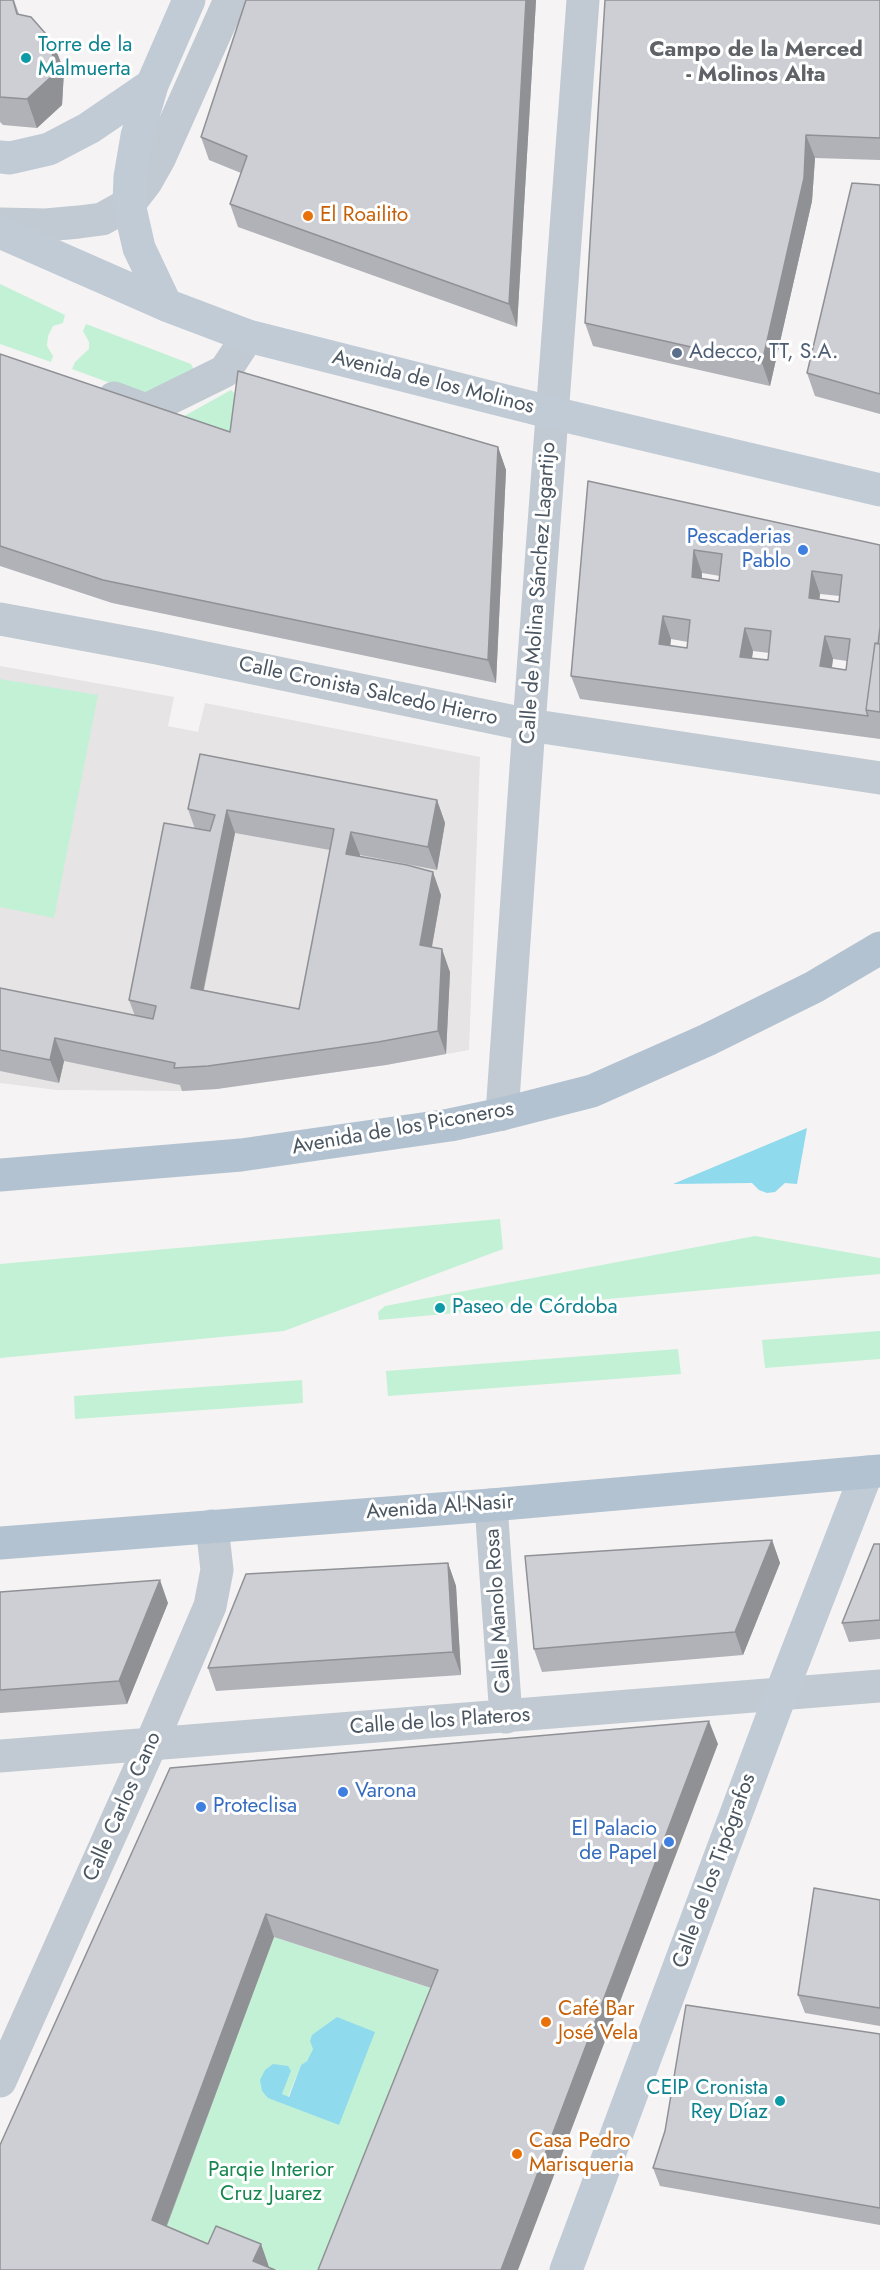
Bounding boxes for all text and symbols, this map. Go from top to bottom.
place label: Torre de la Malmuerta [38,33,132,83]
district label: Campo de la Merced - Molinos Alta [649,38,863,90]
marker: Torre de la Malmuerta [19,51,33,65]
place label: El Roailito [320,203,408,229]
marker: El Roailito [301,209,315,223]
place label: Adecco, TT, S.A. [689,340,838,366]
street label: Avenida de los Molinos [329,346,537,420]
marker: Adecco, TT, S.A. [670,346,684,360]
street label: Calle de Molina Sánchez Lagartijo [516,441,562,745]
place label: Pescaderias Pablo [687,525,791,575]
marker: Pescaderias Pablo [796,543,810,557]
street label: Calle Cronista Salcedo Hierro [236,652,500,732]
street label: Avenida de los Piconeros [290,1097,516,1161]
place label: Paseo de Córdoba [452,1295,618,1321]
marker: Paseo de Córdoba [433,1301,447,1315]
street label: Avenida Al-Nasir [365,1490,515,1526]
street label: Calle Manolo Rosa [481,1528,517,1694]
street label: Calle de los Plateros [349,1703,531,1741]
street label: Calle Carlos Cano [79,1728,167,1886]
street label: Calle de los Tipógrafos [668,1770,762,1972]
place label: Varona [355,1779,416,1805]
marker: Varona [336,1785,350,1799]
place label: Proteclisa [213,1794,297,1820]
marker: Proteclisa [194,1800,208,1814]
place label: El Palacio de Papel [571,1817,657,1867]
marker: El Palacio de Papel [662,1835,676,1849]
place label: Café Bar José Vela [558,1997,638,2047]
marker: Café Bar José Vela [539,2015,553,2029]
place label: CEIP Cronista Rey Díaz [646,2076,768,2126]
marker: CEIP Cronista Rey Díaz [773,2094,787,2108]
place label: Casa Pedro Marisqueria [529,2129,634,2179]
marker: Casa Pedro Marisqueria [510,2147,524,2161]
park label: Parqie Interior Cruz Juarez [208,2158,334,2208]

